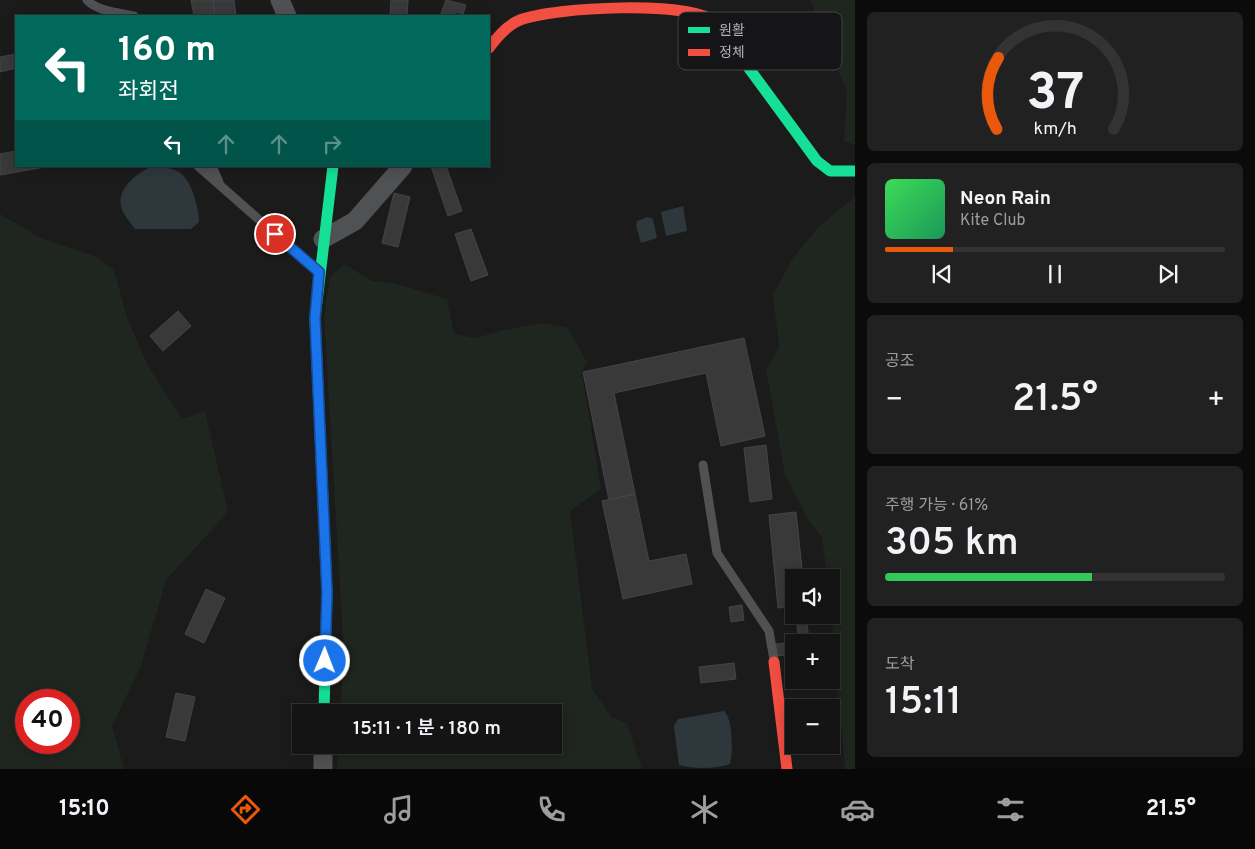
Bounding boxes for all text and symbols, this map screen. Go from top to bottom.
legend [678,12,842,70]
text: 원활 [719,23,745,40]
text: 160 m [118,29,216,73]
icon: left [35,35,100,100]
text: 정체 [719,45,745,62]
text: 37 [1026,62,1084,128]
text: 좌회전 [118,79,179,106]
text: km/h [1033,118,1077,141]
icon: left [159,130,187,158]
icon: ahead [212,130,240,158]
icon: ahead [265,130,293,158]
icon: right [318,130,346,158]
text: Neon Rain [960,187,1051,211]
text: Kite Club [960,211,1025,231]
pin [254,213,296,255]
icon: arrive [261,220,289,248]
icon: previous [928,260,956,288]
icon: pause [1041,260,1069,288]
icon: next [1154,260,1182,288]
text: 공조 [885,352,914,372]
text: 21.5° [1012,376,1098,425]
text: − [885,383,903,419]
text: + [1207,383,1225,419]
text: 주행 가능 · 61% [885,496,988,516]
text: 305 km [885,520,1019,569]
map controls [785,569,840,754]
button: sound [785,569,840,624]
position arrow [298,634,350,686]
button: + [785,634,840,689]
text: 도착 [885,655,914,675]
text: 15:11 [885,679,962,728]
speed limit sign: 40 [15,689,80,754]
button: − [785,699,840,754]
text: 15:11 · 1 분 · 180 m [353,717,501,741]
icon: directions [228,792,263,827]
icon: music [381,792,416,827]
icon: phone [534,792,569,827]
icon: climate [687,792,722,827]
icon: car [840,792,875,827]
icon: filters [993,792,1028,827]
text: 15:10 [59,796,110,823]
text: 21.5° [1146,796,1196,823]

